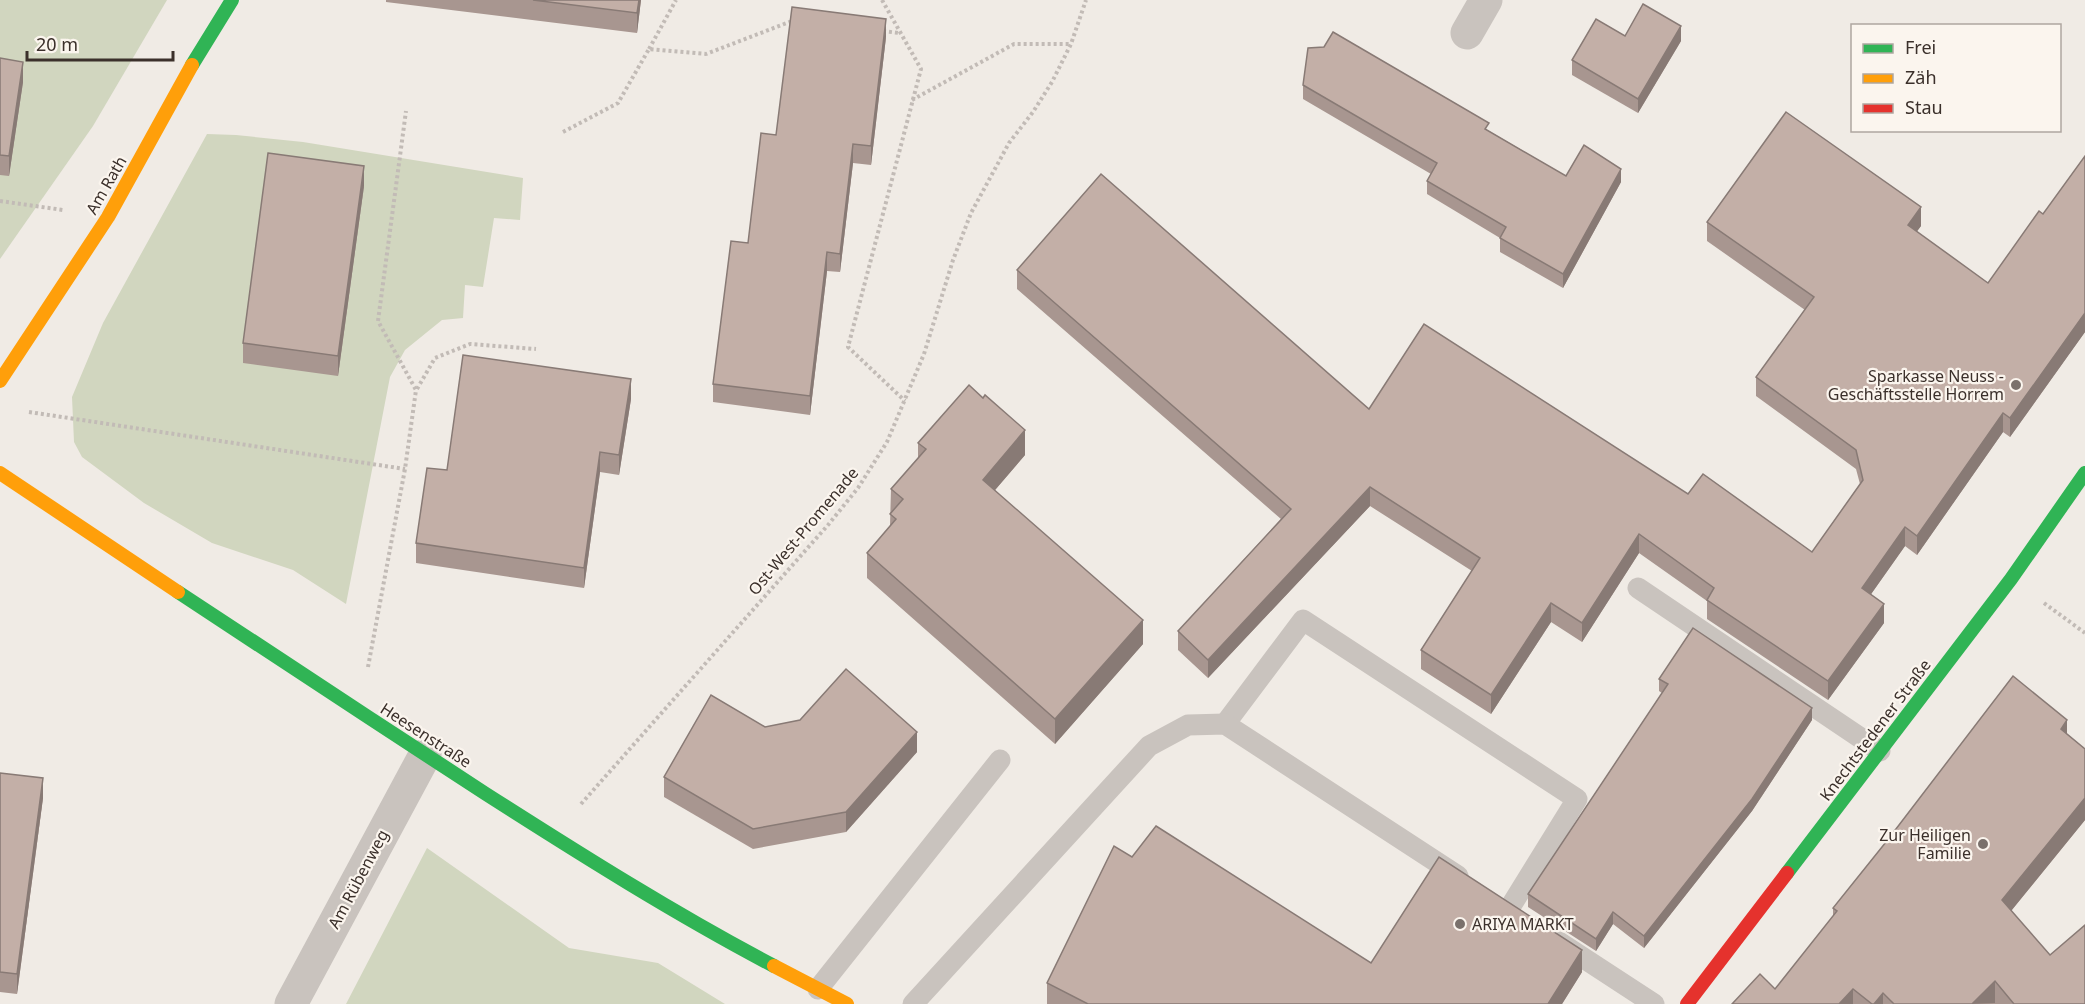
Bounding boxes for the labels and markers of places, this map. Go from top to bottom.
place label: Sparkasse Neuss - Geschäftsstelle Horrem [1828,365,2004,405]
marker: Sparkasse Neuss - Geschäftsstelle Horrem [2009,378,2023,392]
place label: Zur Heiligen Familie [1879,824,1971,864]
marker: Zur Heiligen Familie [1976,837,1990,851]
place label: ARIYA MARKT [1472,913,1574,935]
marker: ARIYA MARKT [1453,917,1467,931]

